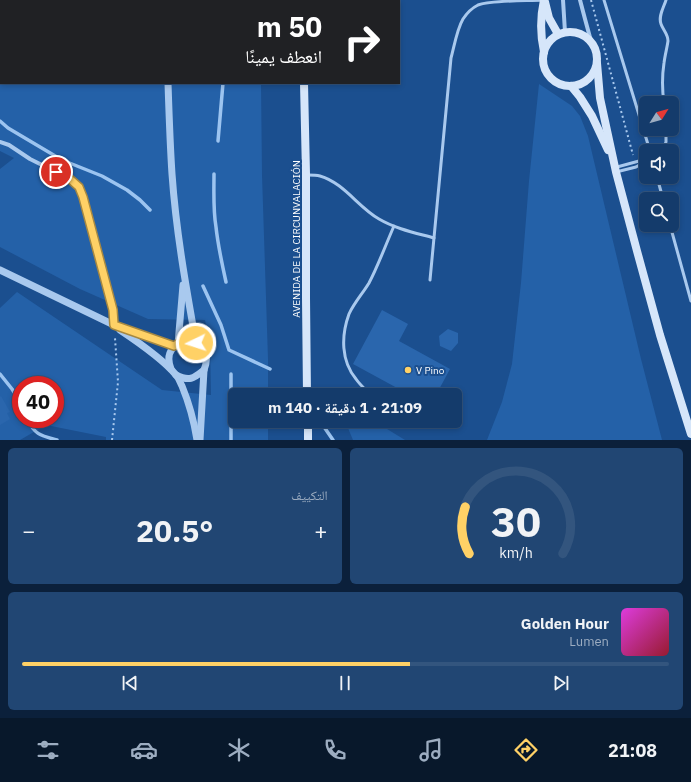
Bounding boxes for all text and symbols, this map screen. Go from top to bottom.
text: 50 m [257,8,322,45]
icon: right [336,16,388,68]
text: انعطف يمينًا [245,45,322,68]
north arrow [639,96,679,136]
map controls [639,96,679,232]
button: sound [639,144,679,184]
pin [39,155,73,189]
street label: AVENIDA DE LA CIRCUNVALACIÓN [290,160,303,318]
icon: arrive [45,161,67,183]
button: search [639,192,679,232]
position arrow [175,322,217,364]
place label: V Pino [416,364,445,377]
marker: V Pino [403,365,413,375]
speed limit sign: 40 [12,376,64,428]
text: 21:09 · 1 دقيقة · 140 m [268,398,422,417]
text: التكييف [291,487,328,504]
text: 30 [491,494,541,548]
text: 20.5° [136,511,213,550]
text: − [22,516,35,545]
text: + [314,516,328,545]
text: km/h [499,543,533,562]
text: Golden Hour [521,614,609,633]
text: Lumen [569,633,609,650]
icon: previous [119,672,141,694]
icon: pause [334,672,356,694]
icon: next [550,672,572,694]
icon: filters [34,736,62,764]
icon: car [130,736,158,764]
icon: climate [225,736,253,764]
icon: phone [321,736,349,764]
icon: music [417,736,445,764]
icon: directions [512,736,540,764]
text: 21:08 [608,739,657,762]

